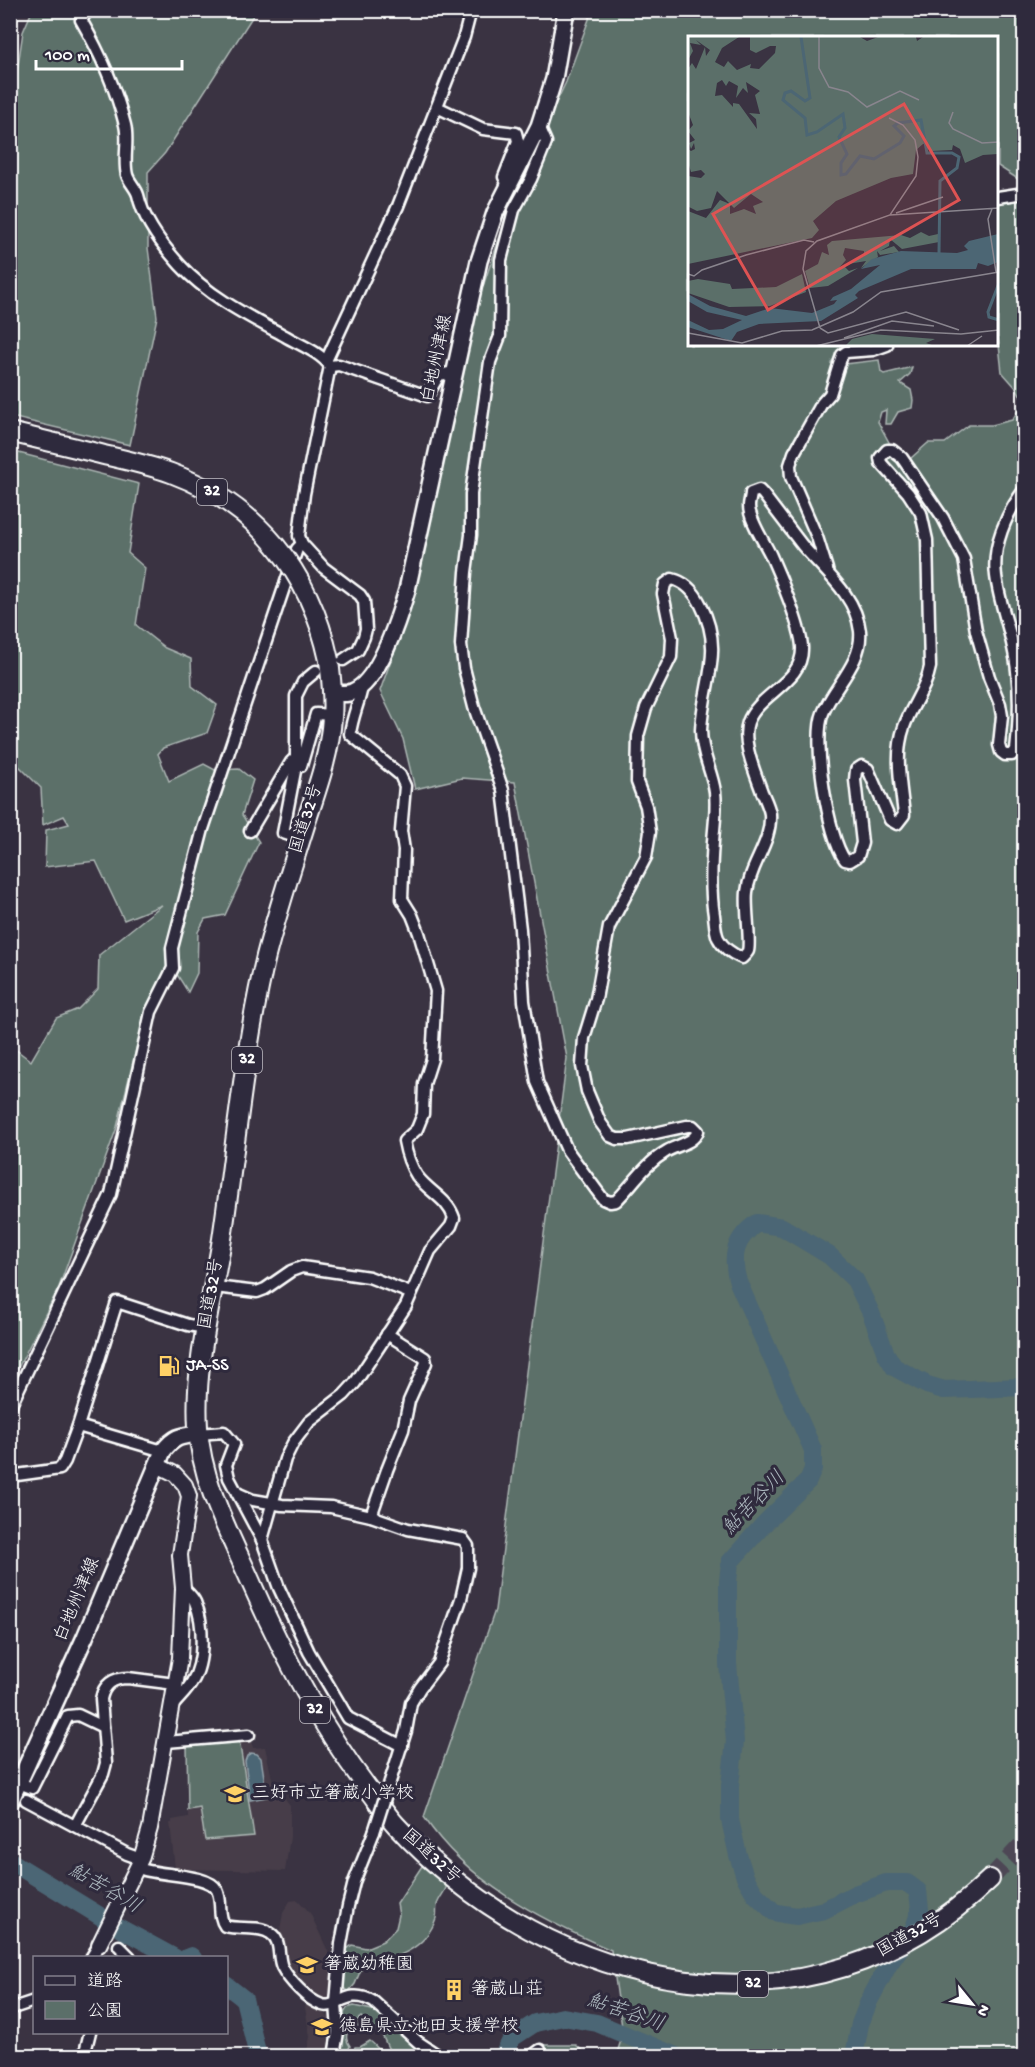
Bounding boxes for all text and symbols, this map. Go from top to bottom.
scale bar [36,33,182,71]
inset map [688,36,999,346]
text: 100 m [44,46,90,67]
street label: 白地州津線 [417,313,458,405]
road number: 32 [197,479,227,505]
street label: 国道32号 [285,781,328,857]
road number: 32 [232,1047,262,1073]
street label: 国道32号 [194,1256,229,1331]
fuel station icon: JA-SS [157,1354,181,1378]
place label: JA-SS [186,1356,229,1377]
water label: 鮎苦谷川 [718,1466,791,1541]
street label: 白地州津線 [50,1554,105,1646]
road number: 32 [300,1697,330,1723]
school or university icon: 三好市立箸蔵小学校 [223,1782,247,1806]
place label: 三好市立箸蔵小学校 [252,1783,414,1805]
street label: 国道32号 [397,1824,466,1889]
water label: 鮎苦谷川 [64,1858,145,1920]
street label: 国道32号 [873,1908,947,1963]
school or university icon: 箸蔵幼稚園 [295,1953,319,1977]
place label: 箸蔵幼稚園 [324,1954,414,1976]
legend [33,1956,228,2034]
text: 道路 [87,1971,123,1993]
road number: 32 [738,1971,768,1997]
north arrow [942,1974,1002,2034]
building icon: 箸蔵山荘 [442,1978,466,2002]
place label: 箸蔵山荘 [471,1979,543,2001]
water label: 鮎苦谷川 [583,1988,667,2038]
text: N [971,2000,993,2019]
text: 公園 [87,2002,123,2023]
school or university icon: 徳島県立池田支援学校 [310,2015,334,2039]
place label: 徳島県立池田支援学校 [339,2016,519,2038]

